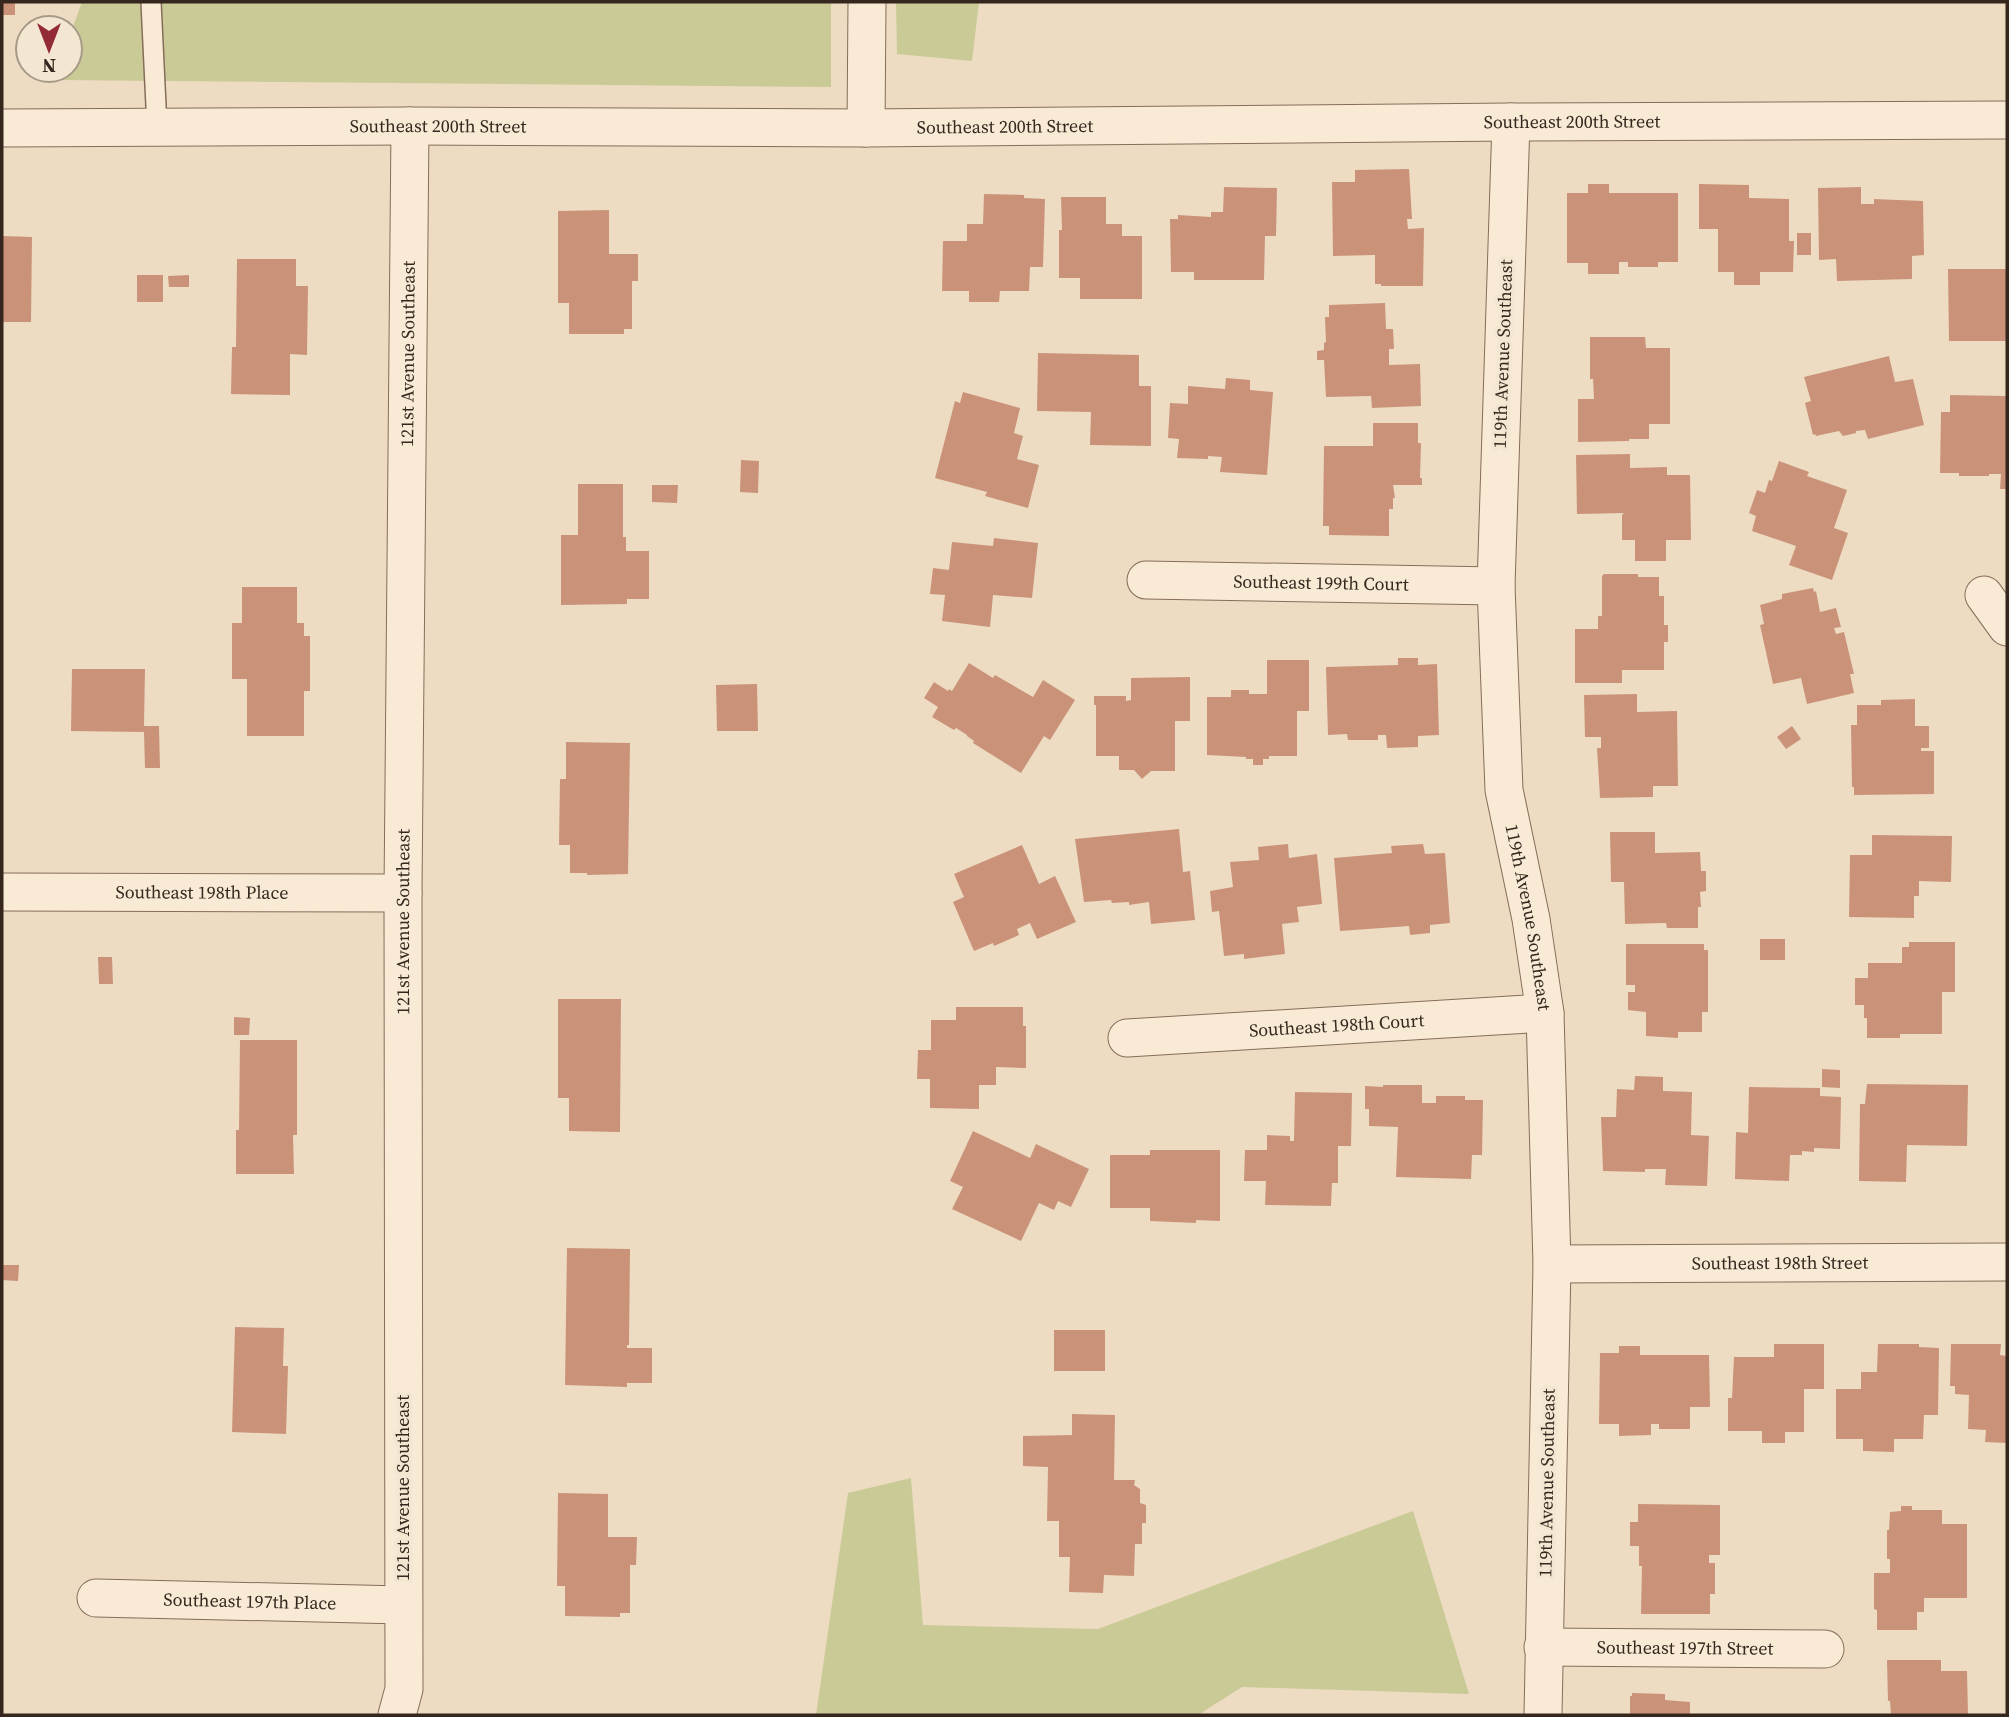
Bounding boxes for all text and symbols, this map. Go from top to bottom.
north arrow [14,14,84,84]
text: N [42,53,56,79]
street label: Southeast 200th Street [1484,108,1660,134]
street label: Southeast 200th Street [350,113,527,139]
street label: Southeast 200th Street [917,113,1094,140]
street label: 119th Avenue Southeast [1487,259,1518,449]
street label: 121st Avenue Southeast [394,261,421,447]
street label: Southeast 199th Court [1233,568,1409,597]
street label: 119th Avenue Southeast [1499,822,1557,1012]
street label: 121st Avenue Southeast [390,829,416,1015]
street label: Southeast 198th Place [115,879,289,905]
street label: Southeast 198th Court [1248,1007,1425,1043]
street label: Southeast 198th Street [1692,1250,1869,1275]
street label: 119th Avenue Southeast [1532,1388,1561,1578]
street label: 121st Avenue Southeast [390,1395,415,1581]
street label: Southeast 197th Place [163,1587,337,1615]
street label: Southeast 197th Street [1597,1634,1774,1661]

